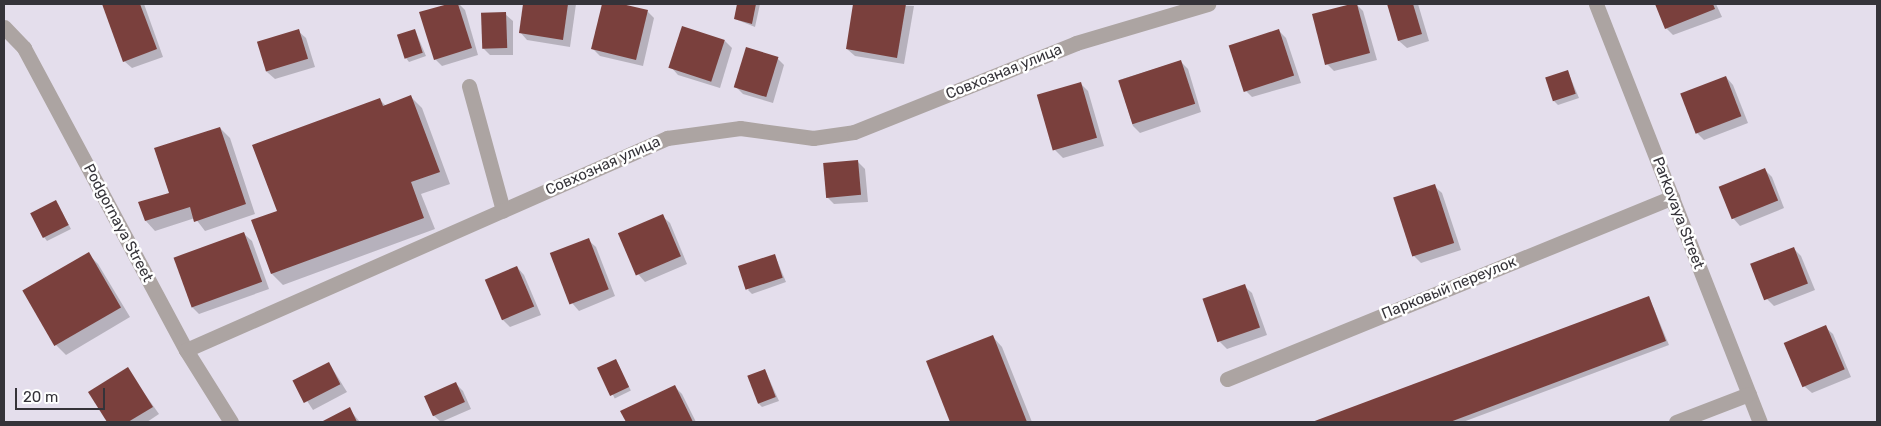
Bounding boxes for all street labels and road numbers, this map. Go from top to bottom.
street label: Совхозная улица [943,40,1065,104]
street label: Совхозная улица [543,133,663,199]
street label: Parkovaya Street [1648,154,1708,272]
street label: Podgornaya Street [79,161,157,285]
street label: Парковый переулок [1379,253,1519,323]

